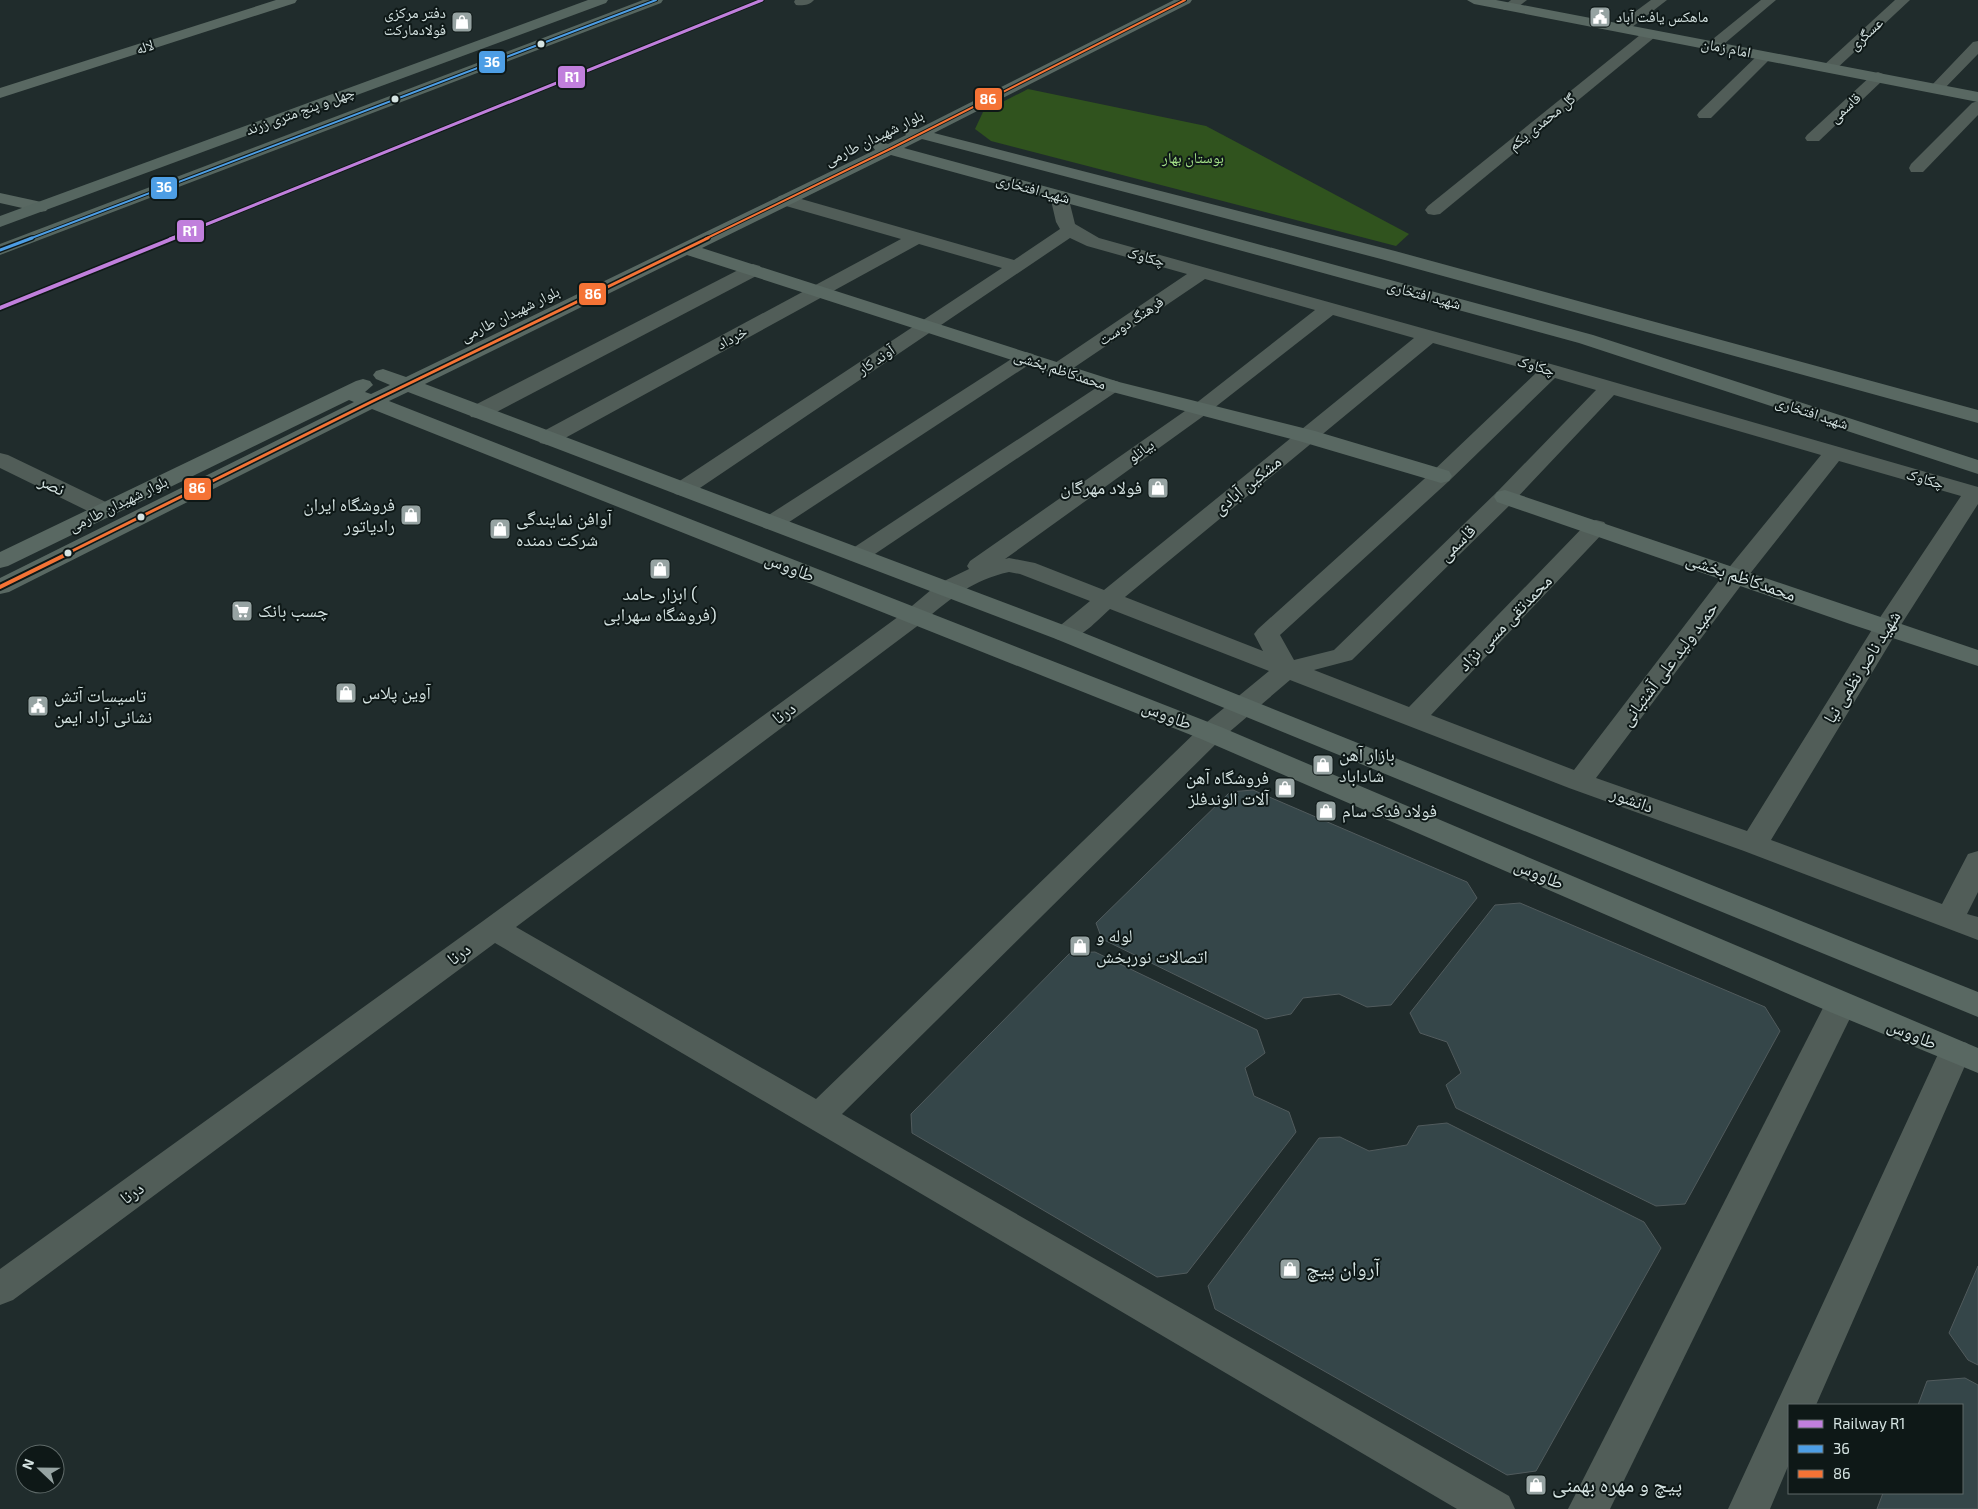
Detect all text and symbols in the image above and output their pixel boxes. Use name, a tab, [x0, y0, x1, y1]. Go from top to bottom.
place label: دفتر مرکزی فولادمارکت	[384, 3, 446, 39]
public building icon: ماهکس یافت آباد	[1588, 5, 1612, 29]
place label: ماهکس یافت آباد	[1616, 7, 1708, 27]
shop icon: دفتر مرکزی فولادمارکت	[450, 10, 474, 34]
street label: عسگری	[1845, 13, 1888, 55]
street label: امام زمان	[1699, 33, 1753, 63]
street label: لاله	[133, 35, 156, 57]
unlabelled marker	[536, 39, 546, 49]
line badge: 36	[478, 50, 506, 74]
text: 36	[484, 53, 500, 70]
line badge: R1	[557, 65, 586, 89]
text: R1	[564, 68, 580, 85]
street label: چهل و پنج متری زرند	[243, 82, 358, 140]
line badge: 86	[974, 87, 1003, 111]
street label: گل محمدی یکم	[1504, 88, 1580, 155]
street label: قاسمی	[1825, 88, 1865, 128]
text: 86	[980, 90, 996, 107]
unlabelled marker	[390, 94, 400, 104]
street label: بلوار شهیدان طارمی	[821, 105, 927, 171]
park label: بوستان بهار	[1161, 148, 1224, 168]
street label: شهید افتخاری	[994, 170, 1072, 208]
line badge: 36	[150, 176, 178, 200]
text: 36	[156, 178, 172, 195]
line badge: R1	[176, 219, 205, 243]
text: R1	[182, 222, 198, 239]
street label: چکاوک	[1125, 242, 1167, 271]
street label: شهید افتخاری	[1385, 276, 1463, 314]
street label: بلوار شهیدان طارمی	[457, 281, 563, 347]
line badge: 86	[578, 282, 607, 306]
text: 86	[585, 285, 601, 302]
street label: فرهنگ دوست	[1094, 292, 1167, 349]
street label: خرداد	[713, 321, 751, 354]
street label: آوند کار	[853, 340, 899, 379]
street label: محمدکاظم بخشی	[1011, 346, 1109, 394]
street label: چکاوک	[1515, 351, 1557, 380]
street label: شهید افتخاری	[1773, 392, 1851, 434]
street label: بیانلو	[1124, 435, 1158, 466]
street label: مشکین آبادی	[1208, 450, 1286, 519]
street label: چکاوک	[1904, 464, 1946, 493]
street label: نصر	[35, 468, 69, 500]
street label: بلوار شهیدان طارمی	[65, 471, 171, 537]
place label: فولاد مهرگان	[1060, 476, 1142, 499]
shop icon: فولاد مهرگان	[1146, 476, 1170, 500]
line badge: 86	[183, 477, 212, 501]
text: 86	[189, 479, 205, 496]
place label: فروشگاه ایران رادیاتور	[303, 493, 395, 536]
shop icon: فروشگاه ایران رادیاتور	[399, 503, 423, 527]
place label: آوافن نمایندگی شرکت دمنده	[516, 507, 612, 550]
unlabelled marker	[136, 512, 146, 522]
shop icon: آوافن نمایندگی شرکت دمنده	[488, 517, 512, 541]
street label: قاسمی	[1433, 519, 1480, 566]
street label: طاووس	[762, 546, 818, 587]
street label: محمدکاظم بخشی	[1683, 547, 1799, 607]
unlabelled marker	[63, 548, 73, 558]
shop icon: ابزار حامد ( فروشگاه سهرابی)	[648, 557, 672, 581]
street label: محمدتقی مسی نژاد	[1453, 569, 1557, 676]
place label: ابزار حامد ( فروشگاه سهرابی)	[603, 582, 717, 626]
street label: حمید ولید علی آشتیانی	[1614, 597, 1723, 731]
supermarket icon: چسب بانک	[230, 599, 254, 623]
place label: چسب بانک	[258, 599, 329, 622]
street label: شهید ناصر نظمی نیا	[1818, 606, 1905, 727]
shop icon: آوین پلاس	[334, 681, 358, 705]
place label: آوین پلاس	[362, 681, 431, 704]
place label: تاسیسات آتش نشانی آراد ایمن	[54, 684, 152, 728]
public building icon: تاسیسات آتش نشانی آراد ایمن	[26, 694, 50, 718]
street label: طاووس	[1139, 695, 1195, 735]
street label: درنا	[767, 696, 800, 728]
place label: بازار آهن شاداباد	[1339, 743, 1395, 787]
shop icon: بازار آهن شاداباد	[1311, 753, 1335, 777]
place label: فروشگاه آهن آلات الوندفلز	[1186, 766, 1269, 809]
shop icon: فروشگاه آهن آلات الوندفلز	[1273, 776, 1297, 800]
street label: دانشور	[1607, 781, 1657, 817]
shop icon: فولاد فدک سام	[1314, 799, 1338, 823]
place label: فولاد فدک سام	[1342, 799, 1437, 823]
street label: طاووس	[1511, 853, 1567, 894]
place label: لوله و اتصالات نوربخش	[1096, 924, 1208, 968]
shop icon: لوله و اتصالات نوربخش	[1068, 934, 1092, 958]
street label: درنا	[442, 937, 475, 969]
street label: طاووس	[1884, 1013, 1940, 1054]
street label: درنا	[115, 1176, 148, 1208]
place label: آروان پیچ	[1306, 1255, 1380, 1282]
shop icon: آروان پیچ	[1278, 1257, 1302, 1281]
legend	[1788, 1404, 1963, 1494]
text: Railway R1	[1833, 1414, 1905, 1432]
text: 36	[1833, 1439, 1850, 1457]
north arrow	[15, 1444, 65, 1494]
text: N	[18, 1456, 37, 1472]
text: 86	[1833, 1464, 1851, 1482]
place label: پیچ و مهره بهمنی	[1552, 1471, 1682, 1498]
shop icon: پیچ و مهره بهمنی	[1524, 1473, 1548, 1497]

